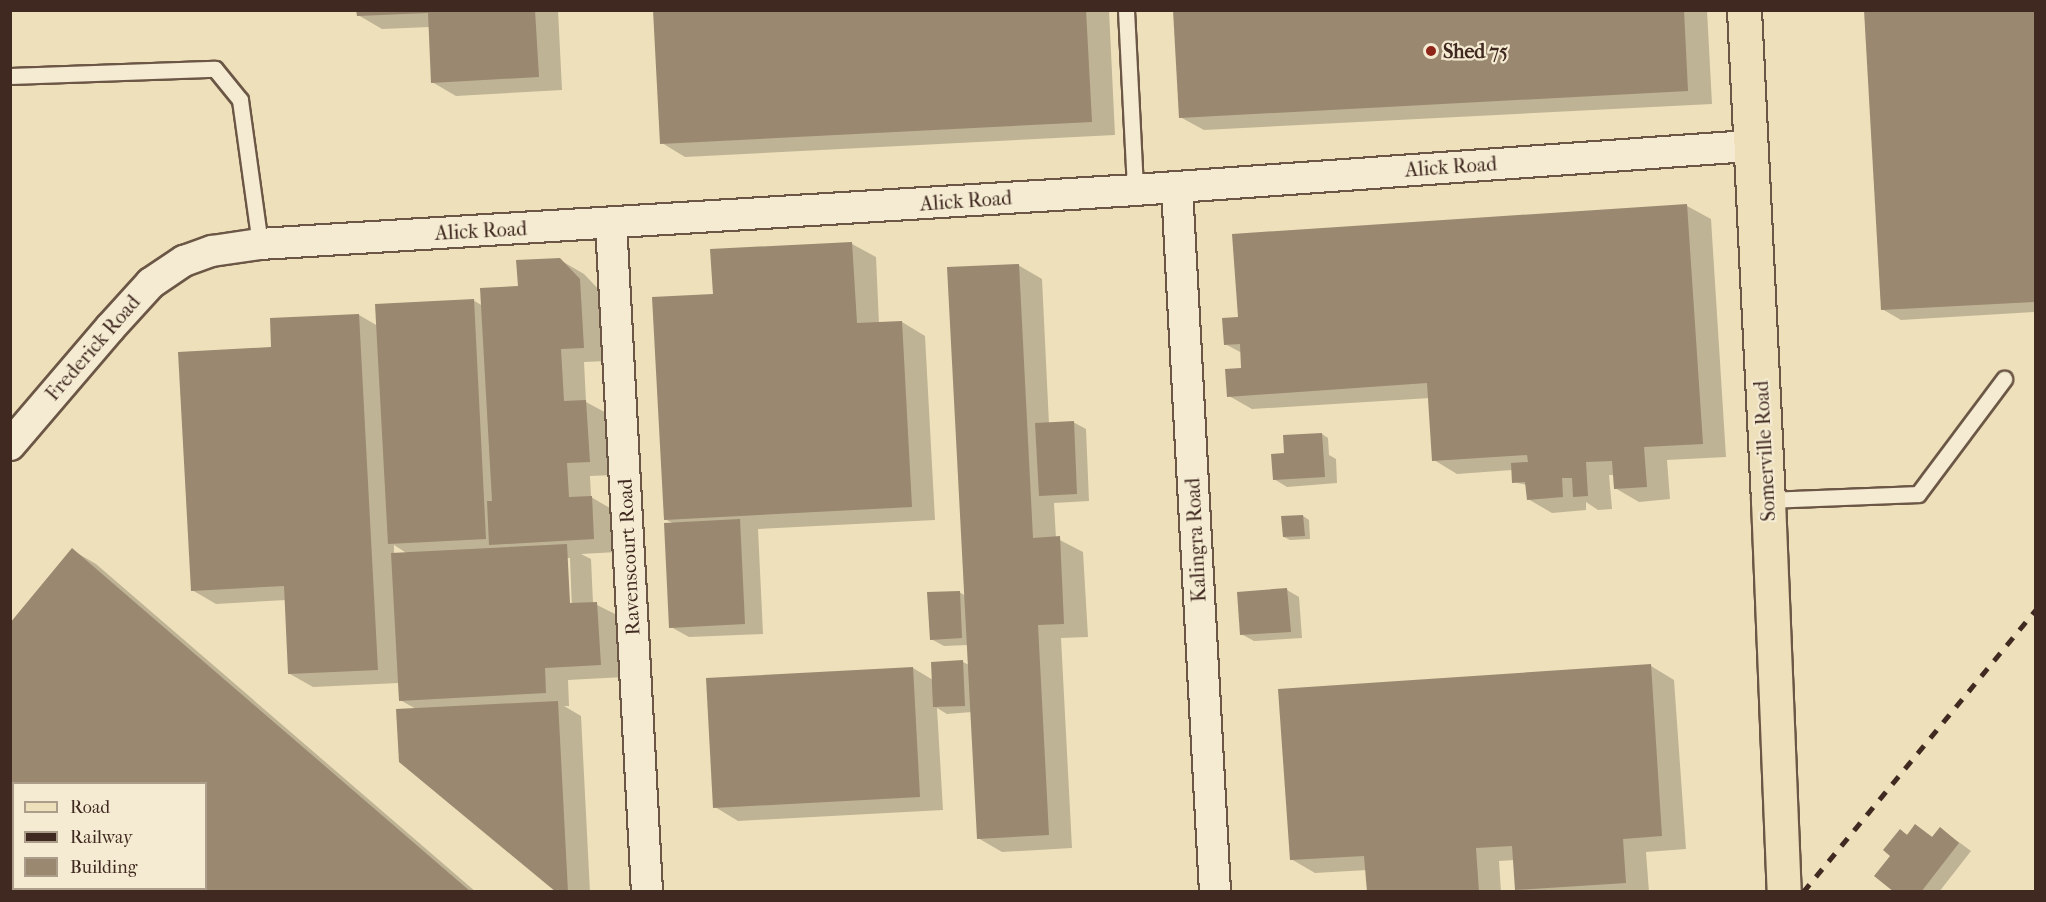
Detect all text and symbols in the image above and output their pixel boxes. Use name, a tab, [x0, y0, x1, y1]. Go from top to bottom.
place label: Shed 75	[1443, 39, 1508, 63]
marker: Shed 75	[1424, 44, 1438, 58]
street label: Alick Road	[1404, 152, 1498, 182]
street label: Alick Road	[919, 186, 1013, 216]
street label: Alick Road	[434, 217, 528, 245]
street label: Frederick Road	[41, 290, 145, 406]
street label: Somerville Road	[1749, 380, 1781, 522]
street label: Kalingra Road	[1181, 477, 1211, 603]
street label: Ravenscourt Road	[613, 478, 645, 636]
legend	[12, 782, 207, 890]
text: Road	[70, 797, 110, 818]
text: Railway	[70, 827, 133, 848]
text: Building	[70, 857, 137, 878]

